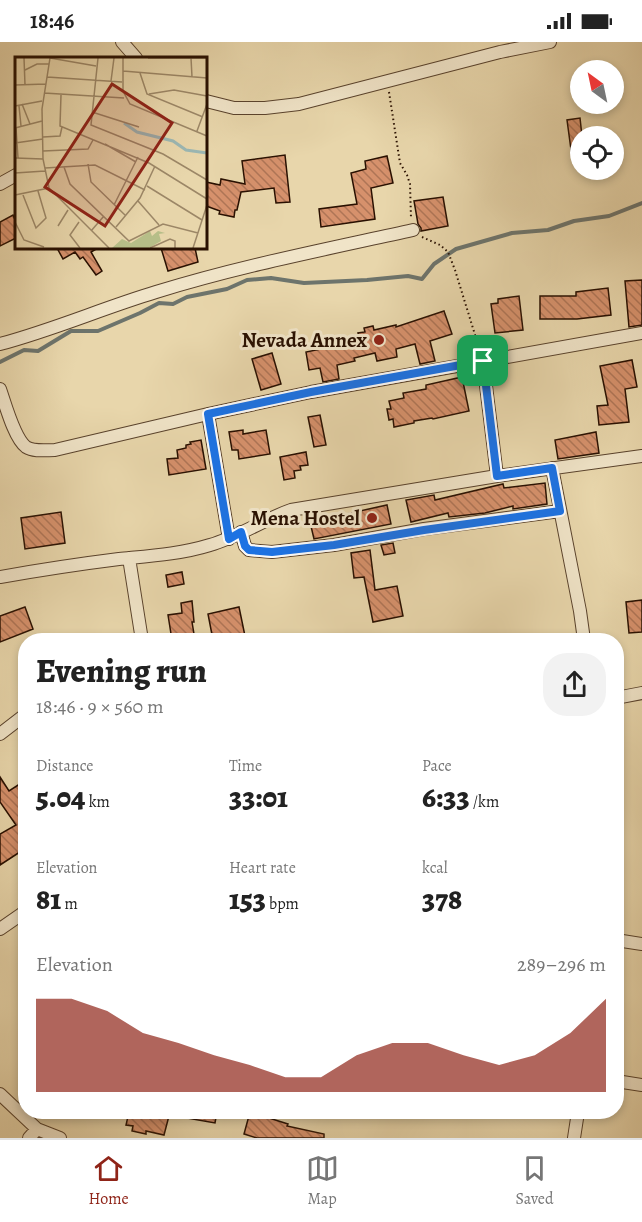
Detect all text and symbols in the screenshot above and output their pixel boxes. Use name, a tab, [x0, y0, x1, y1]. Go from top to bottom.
text: 18:46	[30, 6, 74, 36]
inset map	[15, 57, 207, 249]
north arrow	[570, 60, 624, 114]
map controls	[570, 60, 624, 180]
button: locate	[570, 126, 624, 180]
place label: Nevada Annex	[242, 326, 368, 354]
marker: Nevada Annex	[372, 333, 386, 347]
pin	[457, 335, 508, 386]
icon: arrive	[466, 344, 499, 377]
place label: Mena Hostel	[251, 504, 360, 532]
marker: Mena Hostel	[365, 511, 379, 525]
text: Evening run	[36, 648, 207, 693]
button: share	[543, 653, 606, 716]
text: 18:46 · 9 × 560 m	[36, 693, 164, 720]
text: Distance	[36, 755, 93, 777]
text: Time	[229, 755, 262, 777]
text: Pace	[422, 755, 452, 777]
text: 5.04	[36, 777, 85, 817]
text: 33:01	[229, 777, 288, 817]
text: 6:33	[422, 777, 470, 817]
text: km	[85, 791, 110, 813]
text: /km	[470, 791, 499, 813]
text: Elevation	[36, 857, 97, 879]
text: Heart rate	[229, 857, 296, 879]
text: kcal	[422, 857, 448, 879]
text: 81	[36, 879, 61, 919]
text: 153	[229, 879, 266, 919]
text: 378	[422, 879, 462, 919]
text: m	[61, 893, 78, 915]
text: bpm	[266, 893, 299, 915]
text: Elevation	[36, 951, 113, 978]
text: 289–296 m	[517, 951, 606, 978]
tab: Home	[88, 1152, 129, 1210]
tab: Map	[306, 1152, 339, 1210]
tab: Saved	[516, 1152, 554, 1210]

